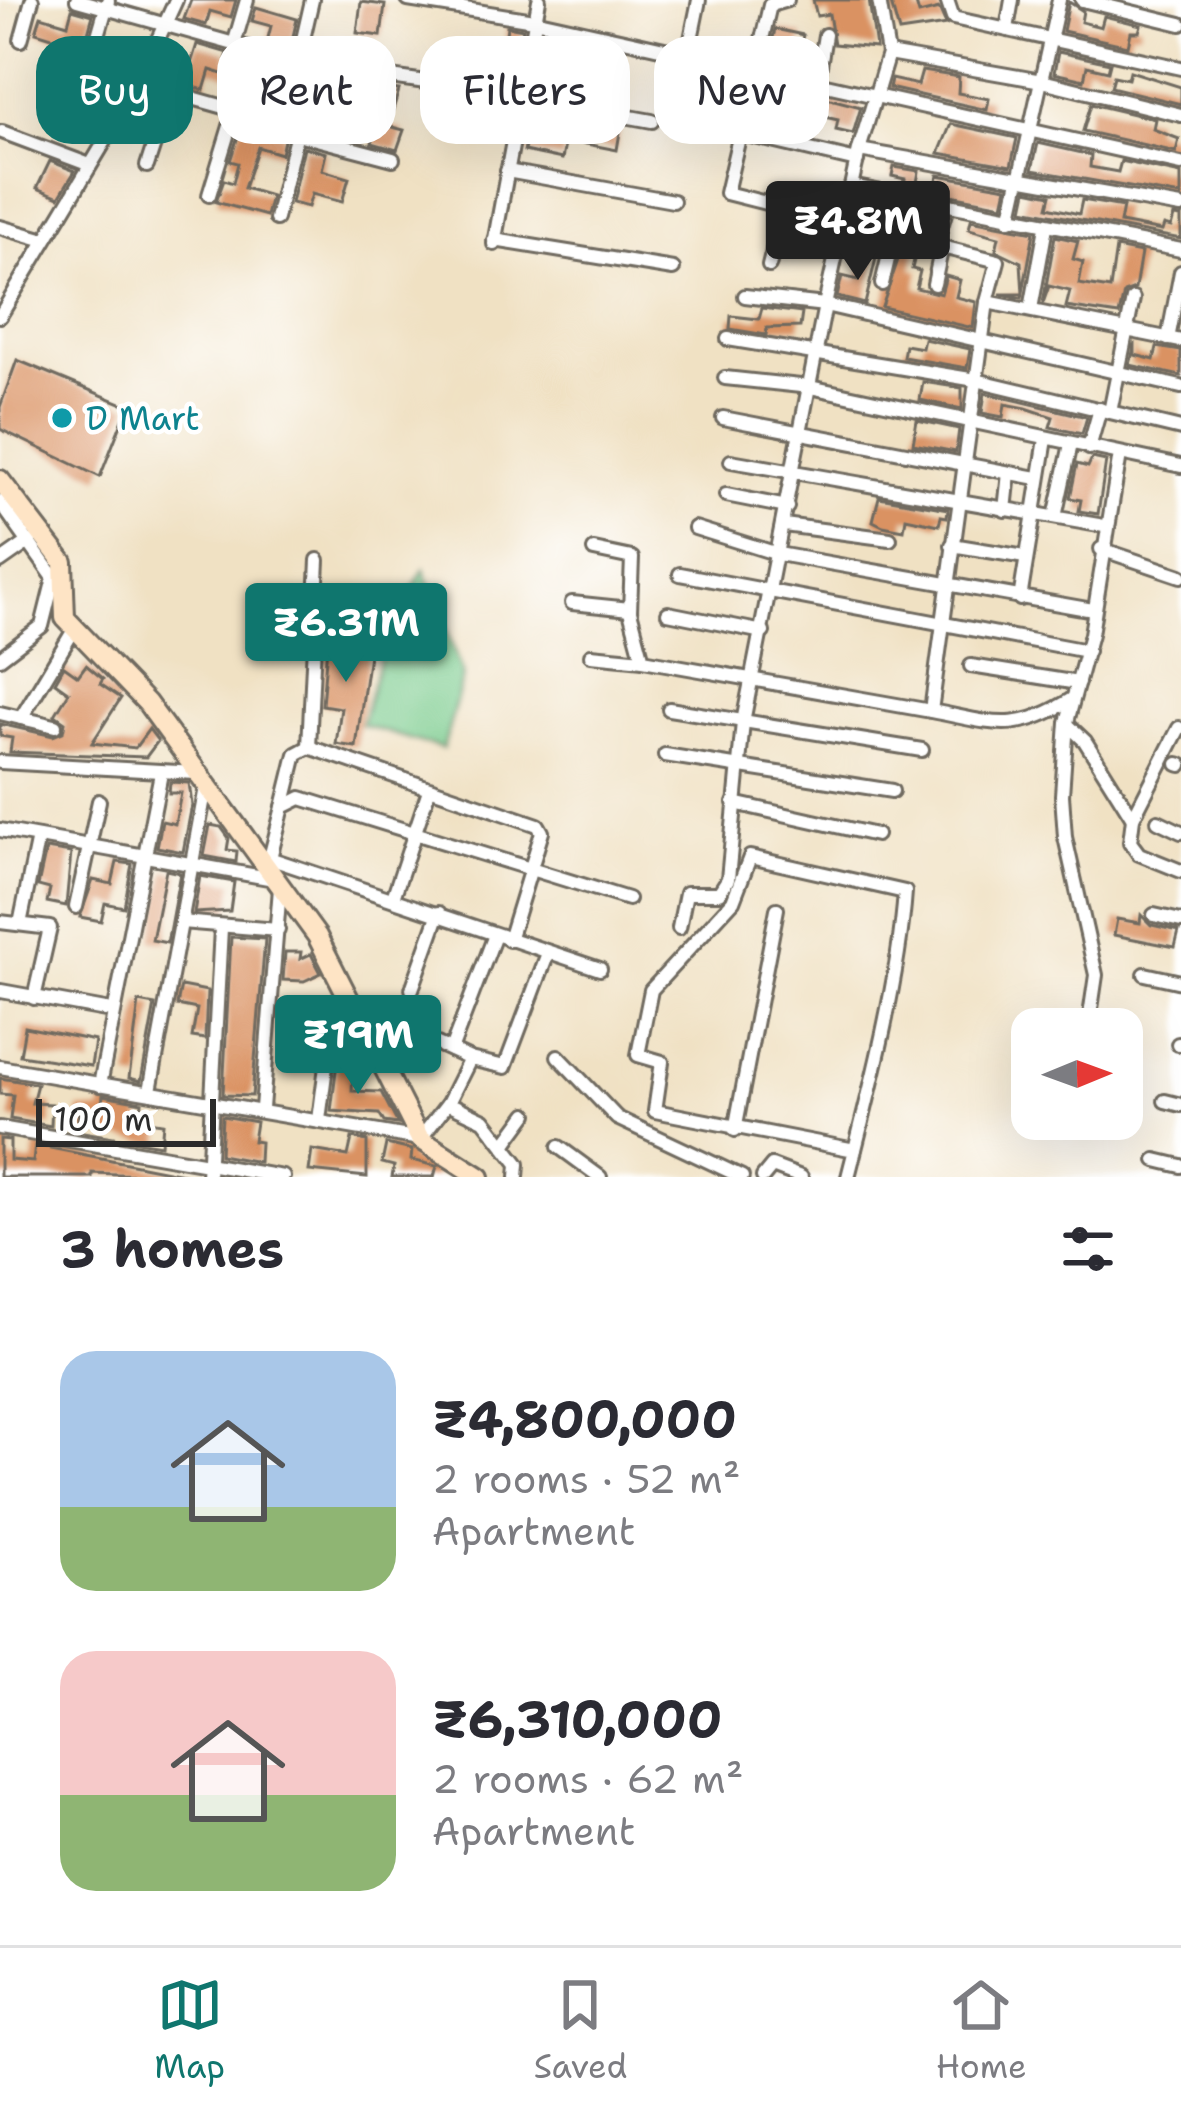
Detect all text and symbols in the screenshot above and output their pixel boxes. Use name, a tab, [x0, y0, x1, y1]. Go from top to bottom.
chip: Buy	[36, 36, 193, 144]
chip: Rent	[217, 36, 396, 144]
chip: Filters	[420, 36, 630, 144]
chip: New	[654, 36, 829, 144]
pin: ₹4.8M	[774, 181, 942, 283]
text: ₹4.8M	[793, 194, 923, 246]
place label: D Mart	[86, 396, 200, 441]
marker: D Mart	[49, 405, 75, 431]
pin: ₹6.31M	[248, 583, 444, 685]
text: ₹6.31M	[272, 596, 420, 648]
pin: ₹19M	[287, 995, 429, 1097]
text: ₹19M	[302, 1008, 414, 1060]
north arrow	[1011, 1008, 1143, 1140]
map controls	[1011, 1008, 1143, 1140]
scale bar	[36, 1093, 216, 1146]
text: 100 m	[54, 1097, 153, 1142]
text: 3 homes	[60, 1215, 284, 1283]
icon: filters	[1055, 1216, 1121, 1282]
text: ₹4,800,000	[432, 1385, 737, 1453]
icon: home	[156, 1399, 300, 1543]
text: 2 rooms · 52 m²	[432, 1453, 741, 1505]
text: Apartment	[432, 1505, 635, 1557]
text: ₹6,310,000	[432, 1685, 723, 1753]
icon: home	[156, 1699, 300, 1843]
text: 2 rooms · 62 m²	[432, 1753, 744, 1805]
text: Apartment	[432, 1805, 635, 1857]
tab: Map	[154, 1972, 225, 2089]
tab: Saved	[534, 1972, 627, 2089]
tab: Home	[936, 1972, 1027, 2089]

